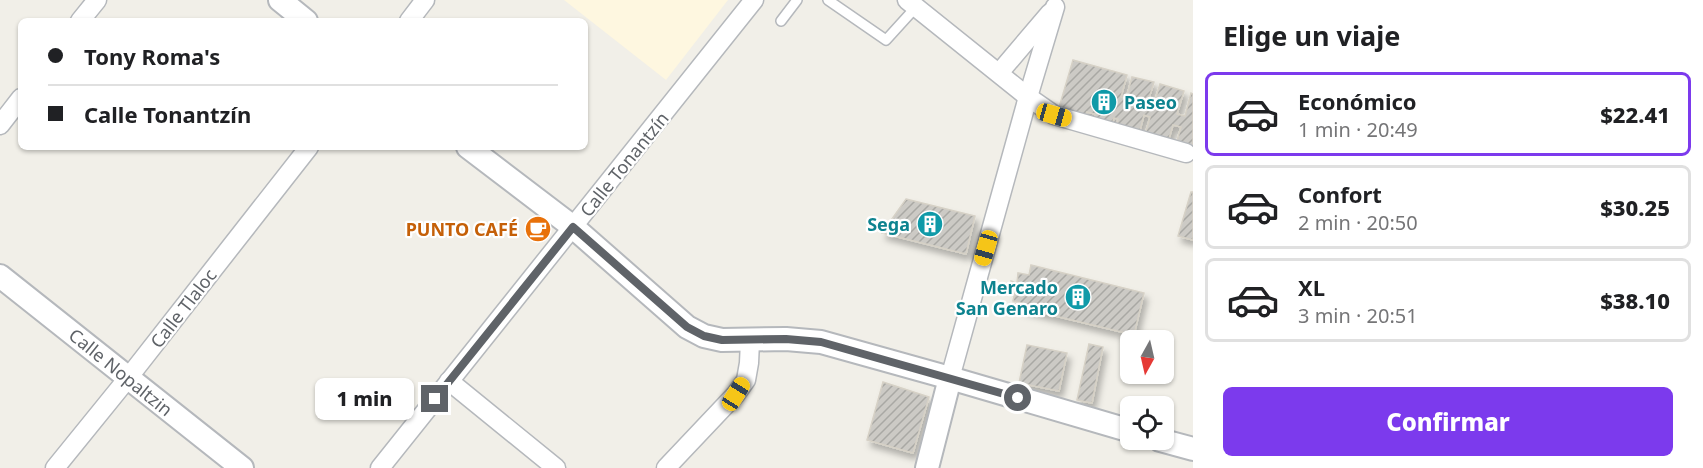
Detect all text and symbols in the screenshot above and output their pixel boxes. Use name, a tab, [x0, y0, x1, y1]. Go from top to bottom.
text: Elige un viaje	[1223, 17, 1400, 54]
text: Tony Roma's	[84, 41, 220, 71]
text: Económico	[1298, 86, 1417, 116]
building icon: Paseo	[1089, 87, 1119, 117]
icon: car	[1226, 87, 1280, 141]
place label: Paseo	[1124, 90, 1177, 114]
text: Calle Tonantzín	[84, 99, 251, 129]
text: $22.41	[1600, 99, 1670, 129]
car	[1034, 101, 1074, 129]
street label: Calle Tonantzín	[574, 107, 674, 221]
text: 1 min · 20:49	[1298, 116, 1418, 143]
text: Confort	[1298, 179, 1382, 209]
icon: car	[1226, 180, 1280, 234]
text: $30.25	[1600, 192, 1670, 222]
building icon: Sega	[915, 209, 945, 239]
text: 2 min · 20:50	[1298, 209, 1418, 236]
place label: Sega	[867, 212, 910, 236]
cafe icon: PUNTO CAFÉ	[523, 214, 553, 244]
place label: PUNTO CAFÉ	[406, 217, 518, 241]
car	[972, 228, 1000, 268]
street label: Calle Tlaloc	[144, 263, 222, 353]
text: XL	[1298, 272, 1325, 302]
icon: car	[1226, 273, 1280, 327]
place label: Mercado San Genaro	[956, 275, 1058, 320]
building icon: Mercado San Genaro	[1063, 282, 1093, 312]
text: $38.10	[1600, 285, 1670, 315]
text: 3 min · 20:51	[1298, 302, 1418, 329]
street label: Calle Nopaltzin	[64, 323, 178, 421]
north arrow	[1120, 330, 1174, 384]
map controls	[1120, 330, 1174, 450]
car	[719, 374, 753, 414]
callout: 1 min	[315, 378, 414, 420]
route start	[1004, 384, 1031, 411]
text: 1 min	[337, 385, 392, 412]
route end	[421, 385, 448, 412]
button: Confirmar	[1223, 387, 1673, 456]
button: locate	[1120, 396, 1174, 450]

